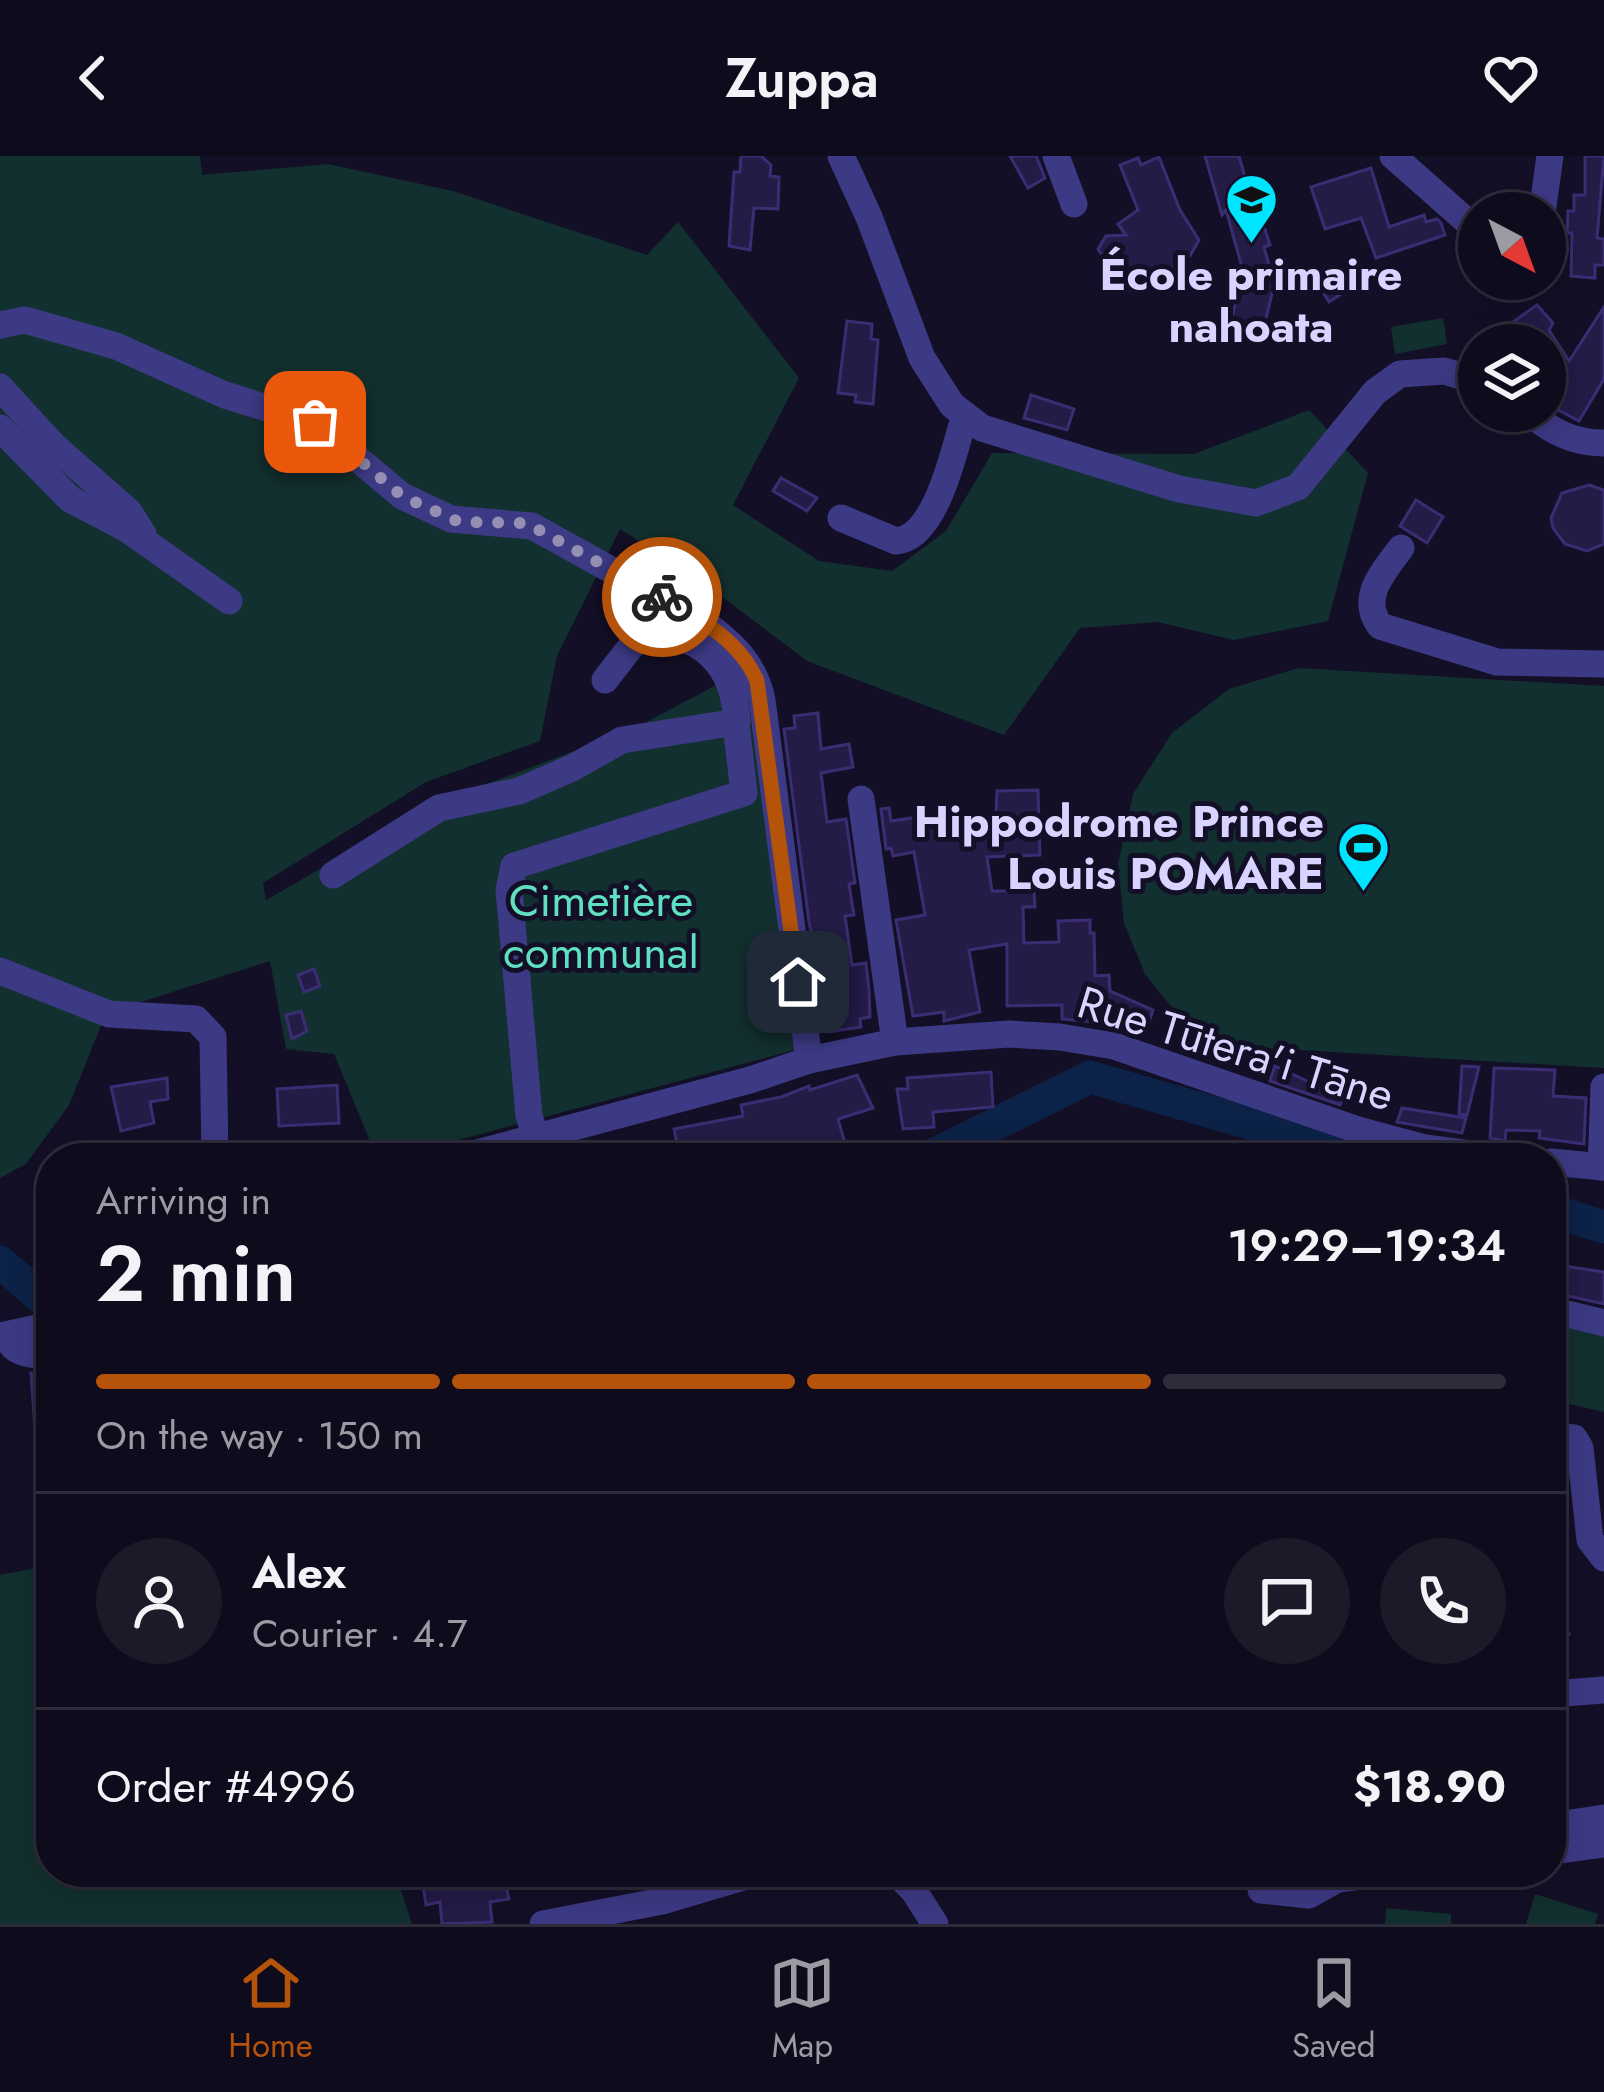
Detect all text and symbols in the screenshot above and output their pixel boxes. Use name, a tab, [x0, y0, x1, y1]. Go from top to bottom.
text: Zuppa	[725, 39, 879, 117]
icon: back	[60, 45, 126, 111]
icon: heart	[1478, 45, 1544, 111]
school or university icon: École primaire nahoata	[1223, 172, 1279, 246]
north arrow	[1458, 192, 1566, 300]
map controls	[1458, 192, 1566, 432]
place label: École primaire nahoata	[1099, 242, 1403, 359]
button: layers	[1458, 324, 1566, 432]
pin	[264, 371, 366, 473]
icon: bag	[282, 389, 348, 455]
courier	[602, 537, 722, 657]
icon: bike	[629, 564, 695, 630]
place label: Hippodrome Prince Louis POMARE	[914, 789, 1324, 906]
sports icon: Hippodrome Prince Louis POMARE	[1335, 819, 1391, 893]
park label: Cimetière communal	[503, 868, 699, 985]
pin	[747, 931, 849, 1033]
icon: home	[765, 949, 831, 1015]
street label: Rue Tūtera'i Tāne	[1070, 970, 1402, 1127]
text: Arriving in	[96, 1172, 271, 1229]
text: 19:29–19:34	[1227, 1213, 1506, 1278]
text: 2 min	[96, 1218, 296, 1330]
text: On the way · 150 m	[96, 1407, 423, 1464]
button: person	[96, 1538, 222, 1664]
button: chat	[1224, 1538, 1350, 1664]
button: phone	[1380, 1538, 1506, 1664]
text: Alex	[252, 1540, 346, 1605]
text: Courier · 4.7	[252, 1605, 467, 1662]
text: Order #4996	[96, 1754, 356, 1819]
text: $18.90	[1353, 1754, 1506, 1819]
tab: Home	[228, 1950, 313, 2069]
tab: Map	[769, 1950, 835, 2069]
tab: Saved	[1292, 1950, 1376, 2069]

